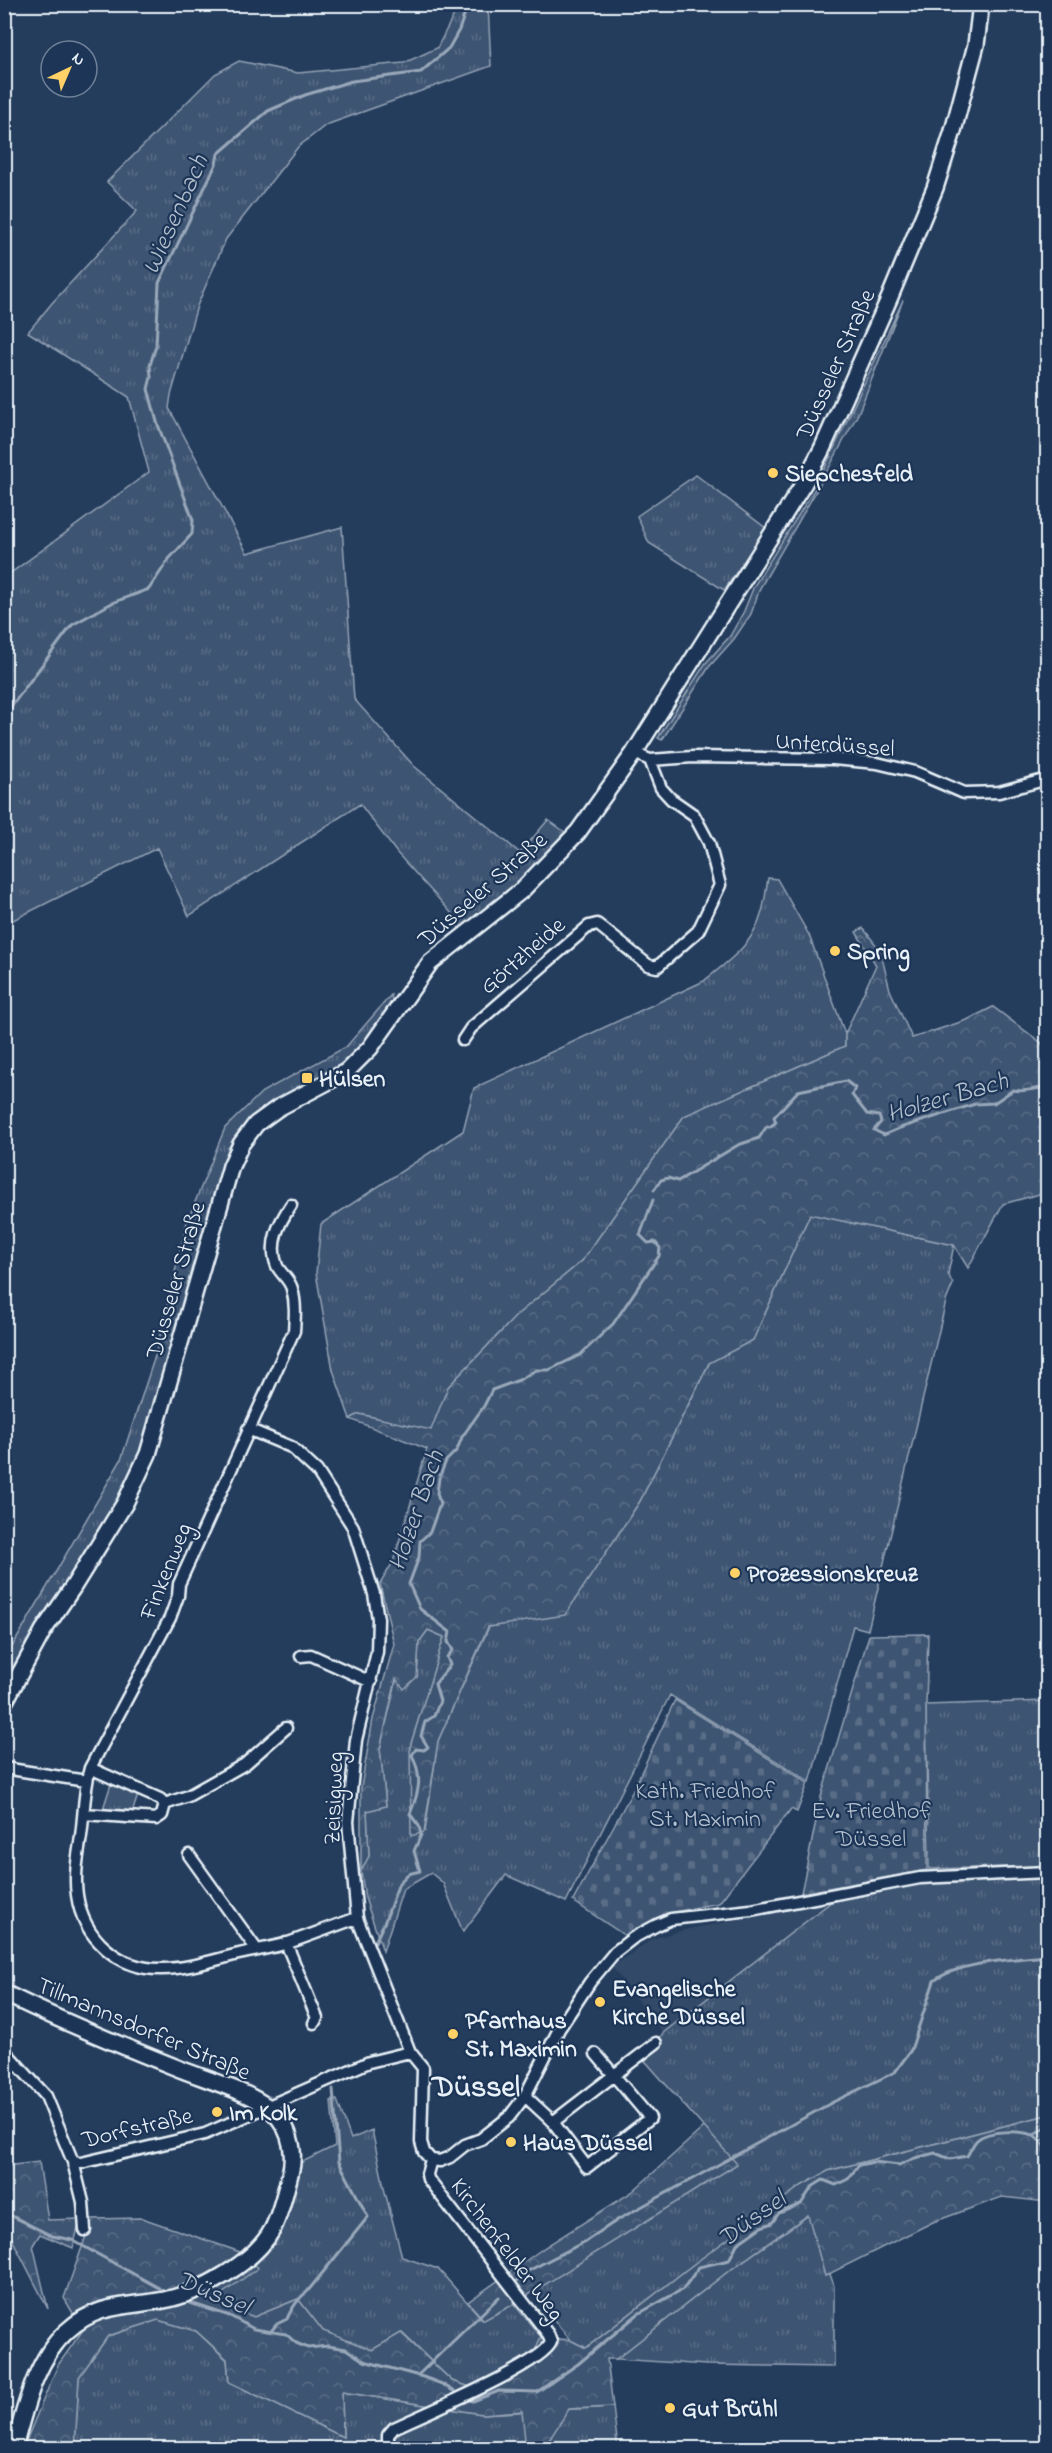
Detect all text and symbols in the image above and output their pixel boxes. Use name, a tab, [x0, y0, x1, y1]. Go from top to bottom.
north arrow	[39, 39, 99, 99]
text: N	[66, 47, 90, 72]
water label: Wiesenbach	[134, 149, 220, 281]
street label: Düsseler Straße	[788, 284, 886, 447]
place label: Siepchesfeld	[785, 458, 913, 493]
marker: Siepchesfeld	[766, 466, 780, 480]
street label: Unterdüssel	[774, 725, 896, 768]
street label: Düsseler Straße	[410, 824, 556, 958]
street label: Görtzheide	[473, 909, 574, 1004]
place label: Spring	[847, 936, 910, 972]
marker: Spring	[828, 944, 842, 958]
place label: Hülsen	[319, 1063, 386, 1098]
water label: Holzer Bach	[883, 1063, 1014, 1134]
marker: Hülsen	[300, 1071, 314, 1085]
street label: Düsseler Straße	[138, 1198, 217, 1364]
water label: Holzer Bach	[380, 1445, 456, 1576]
street label: Finkenweg	[132, 1518, 203, 1627]
place label: Prozessionskreuz	[747, 1558, 919, 1593]
marker: Prozessionskreuz	[728, 1566, 742, 1580]
street label: Zeisigweg	[316, 1751, 355, 1845]
park label: Kath. Friedhof St. Maximin	[635, 1775, 776, 1838]
park label: Ev. Friedhof Düssel	[811, 1795, 932, 1858]
street label: Tillmannsdorfer Straße	[31, 1969, 256, 2091]
place label: Evangelische Kirche Düssel	[612, 1973, 745, 2036]
marker: Evangelische Kirche Düssel	[593, 1995, 607, 2009]
place label: Pfarrhaus St. Maximin	[465, 2005, 577, 2068]
marker: Pfarrhaus St. Maximin	[446, 2027, 460, 2041]
district label: Düssel	[430, 2067, 520, 2111]
place label: Im Kolk	[229, 2097, 298, 2132]
street label: Dorfstraße	[78, 2100, 197, 2159]
marker: Im Kolk	[210, 2105, 224, 2119]
place label: Haus Düssel	[523, 2127, 652, 2162]
marker: Haus Düssel	[504, 2135, 518, 2149]
street label: Kirchenfelder Weg	[440, 2171, 572, 2330]
water label: Düssel	[711, 2181, 797, 2258]
water label: Düssel	[170, 2262, 258, 2328]
place label: Gut Brühl	[682, 2393, 777, 2428]
marker: Gut Brühl	[663, 2401, 677, 2415]

